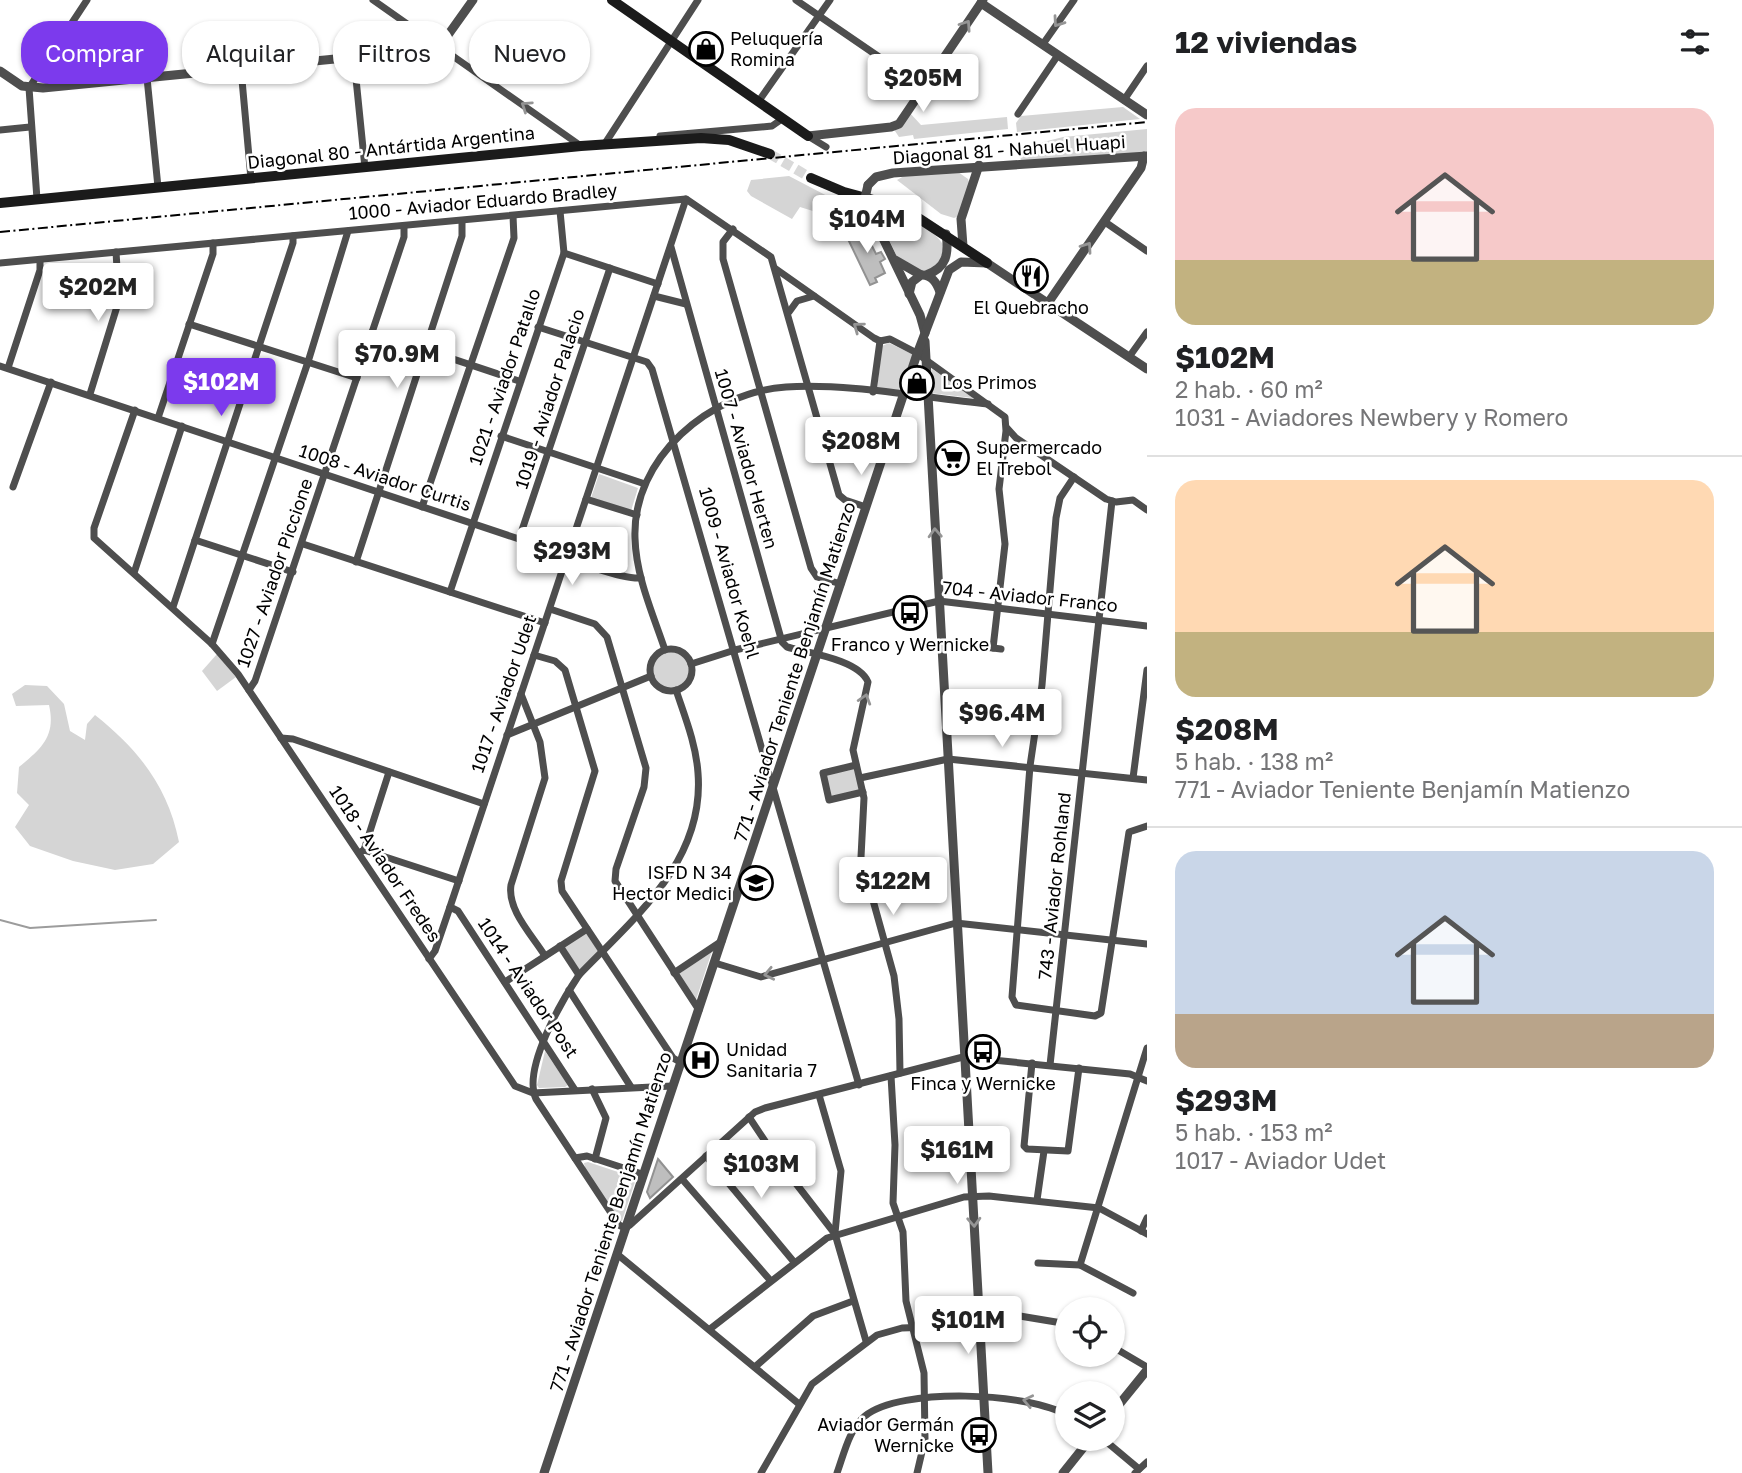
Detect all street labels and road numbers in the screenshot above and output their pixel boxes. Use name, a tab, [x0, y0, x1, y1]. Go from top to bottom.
street label: Diagonal 80 - Antártida Argentina	[246, 121, 536, 173]
street label: Diagonal 81 - Nahuel Huapi	[892, 130, 1126, 168]
street label: 1000 - Aviador Eduardo Bradley	[348, 178, 618, 224]
street label: 1021 - Aviador Patallo	[463, 285, 545, 468]
street label: 1019 - Aviador Palacio	[510, 306, 589, 491]
street label: 1007 - Aviador Herten	[711, 366, 783, 551]
street label: 1008 - Aviador Curtis	[297, 439, 474, 515]
street label: 1027 - Aviador Piccione	[231, 475, 317, 670]
street label: 1009 - Aviador Koehl	[695, 484, 765, 661]
street label: 771 - Aviador Teniente Benjamín Matienzo	[729, 499, 860, 845]
street label: 704 - Aviador Franco	[941, 576, 1119, 616]
street label: 1017 - Aviador Udet	[466, 612, 540, 775]
street label: 1018 - Aviador Fredes	[325, 781, 446, 946]
street label: 743 - Aviador Rohland	[1033, 791, 1075, 981]
street label: 1014 - Aviador Post	[474, 913, 584, 1062]
street label: 771 - Aviador Teniente Benjamín Matienzo	[545, 1049, 676, 1395]

